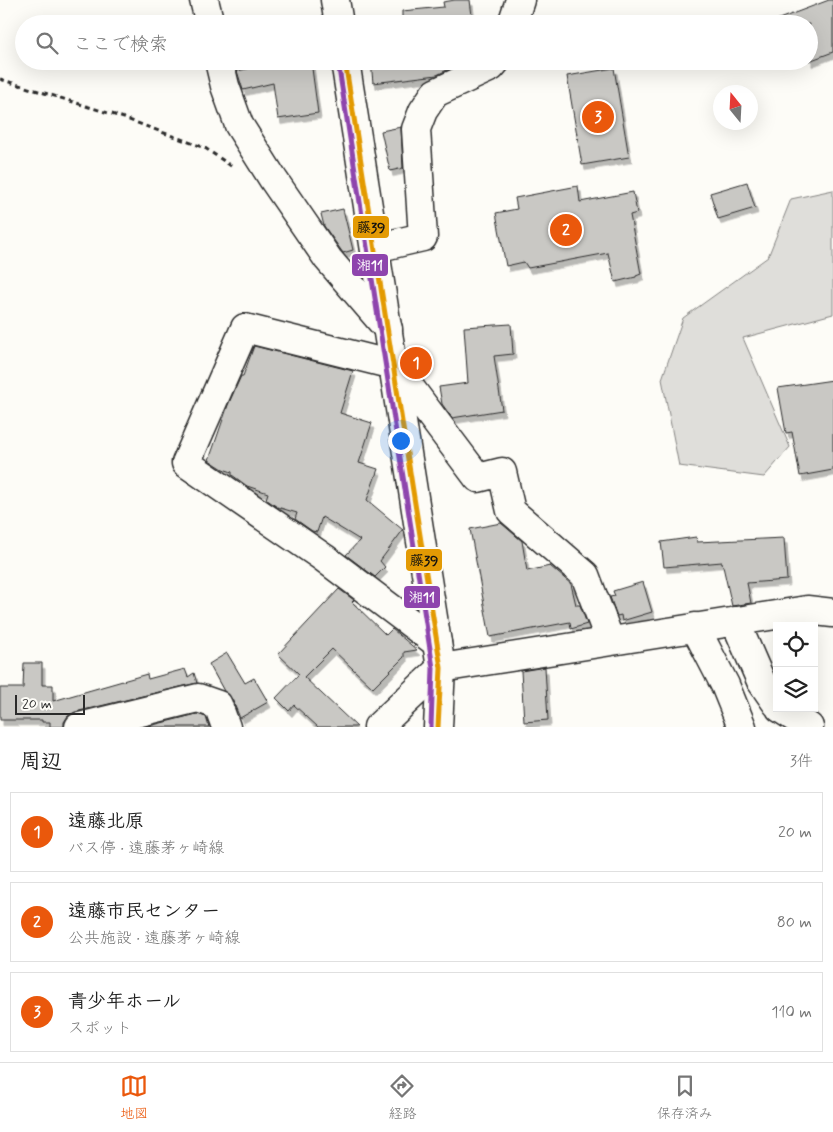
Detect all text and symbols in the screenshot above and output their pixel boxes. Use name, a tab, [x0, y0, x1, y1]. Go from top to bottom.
search box	[15, 15, 818, 70]
icon: search	[33, 29, 61, 57]
text: ここで検索	[73, 32, 168, 57]
north arrow	[713, 85, 758, 130]
pin: 3	[582, 98, 614, 136]
pin: 2	[550, 211, 582, 249]
line badge: 藤39	[352, 215, 390, 239]
text: 藤39	[357, 219, 385, 237]
line badge: 湘11	[351, 253, 389, 277]
text: 湘11	[357, 257, 383, 275]
pin: 1	[400, 344, 432, 382]
your location	[388, 428, 414, 454]
line badge: 藤39	[405, 548, 443, 572]
text: 藤39	[410, 552, 438, 570]
line badge: 湘11	[403, 585, 441, 609]
text: 湘11	[409, 589, 435, 607]
map controls	[773, 622, 818, 712]
button: locate	[773, 622, 818, 667]
button: layers	[773, 667, 818, 712]
scale bar	[15, 692, 85, 715]
text: 20 m	[22, 695, 52, 713]
text: 周辺	[20, 748, 62, 776]
text: 3件	[790, 751, 813, 772]
text: 遠藤北原	[68, 809, 144, 834]
text: 1	[33, 822, 41, 843]
text: 20 m	[778, 822, 812, 843]
text: バス停 · 遠藤茅ヶ崎線	[68, 838, 224, 859]
text: 遠藤市民センター	[68, 899, 220, 924]
text: 2	[33, 912, 41, 933]
text: 80 m	[777, 912, 812, 933]
text: 公共施設 · 遠藤茅ヶ崎線	[68, 928, 240, 949]
text: 青少年ホール	[68, 989, 181, 1014]
text: 3	[33, 1002, 41, 1023]
text: 110 m	[771, 1002, 812, 1023]
text: スポット	[68, 1018, 132, 1039]
tab: 地図	[120, 1072, 148, 1123]
tab: 経路	[388, 1072, 416, 1123]
tab: 保存済み	[657, 1072, 713, 1123]

